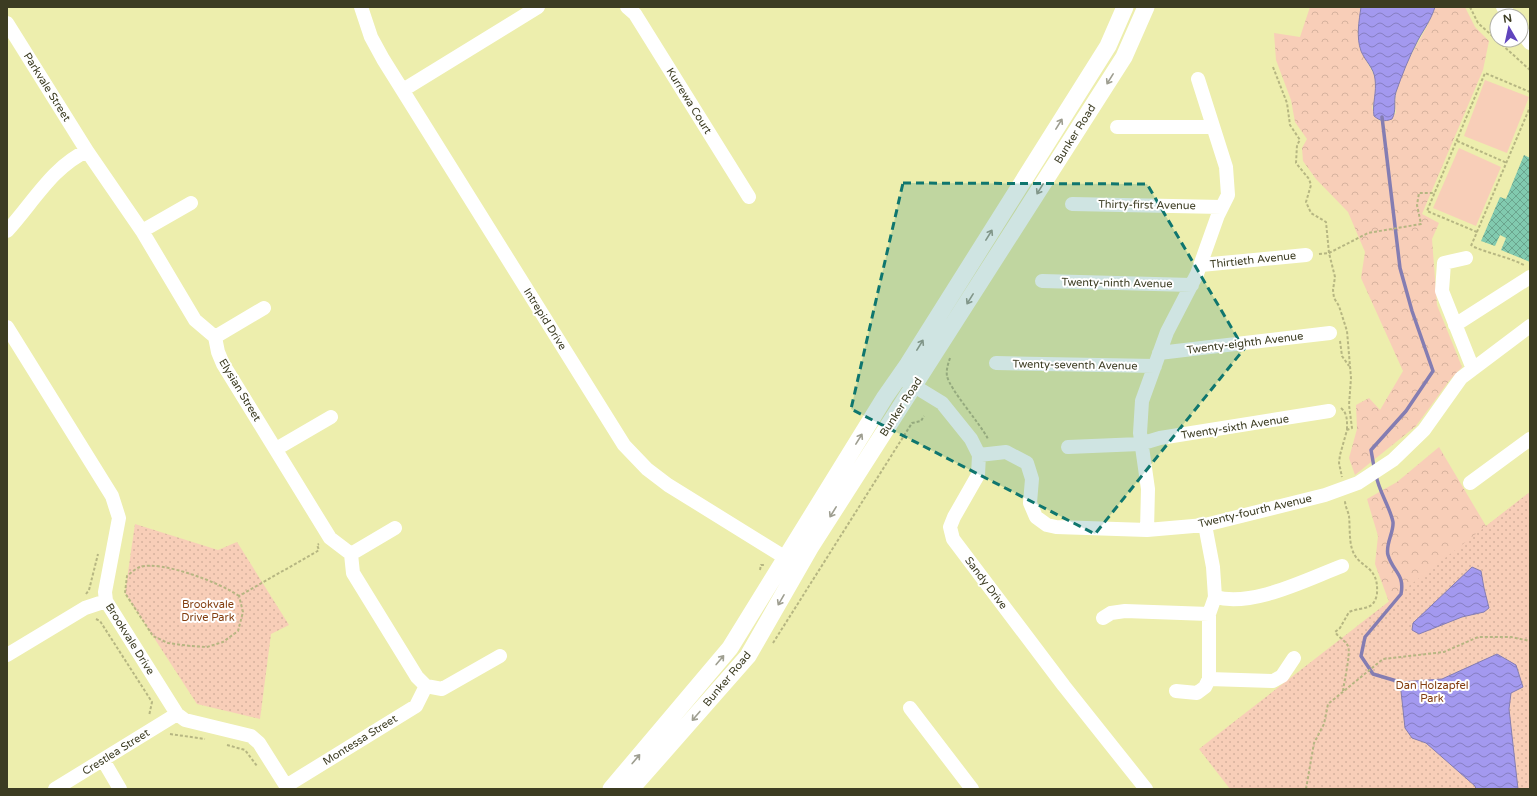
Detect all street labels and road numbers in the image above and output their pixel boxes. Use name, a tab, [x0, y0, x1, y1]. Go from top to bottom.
street label: Parkvale Street	[21, 50, 73, 124]
street label: Kurrewa Court	[663, 66, 715, 136]
street label: Bunker Road	[1052, 102, 1098, 166]
street label: Thirty-first Avenue	[1098, 198, 1196, 212]
street label: Thirtieth Avenue	[1209, 249, 1297, 271]
street label: Twenty-ninth Avenue	[1061, 276, 1173, 290]
street label: Intrepid Drive	[521, 286, 569, 352]
street label: Twenty-eighth Avenue	[1186, 329, 1304, 357]
street label: Elysian Street	[216, 356, 264, 424]
street label: Twenty-seventh Avenue	[1012, 357, 1138, 373]
street label: Bunker Road	[877, 375, 925, 439]
street label: Twenty-sixth Avenue	[1180, 412, 1290, 442]
street label: Twenty-fourth Avenue	[1197, 492, 1313, 530]
street label: Sandy Drive	[962, 554, 1010, 612]
street label: Brookvale Drive	[103, 601, 157, 677]
street label: Bunker Road	[700, 649, 754, 709]
street label: Montessa Street	[320, 712, 400, 768]
street label: Crestlea Street	[80, 726, 152, 778]

